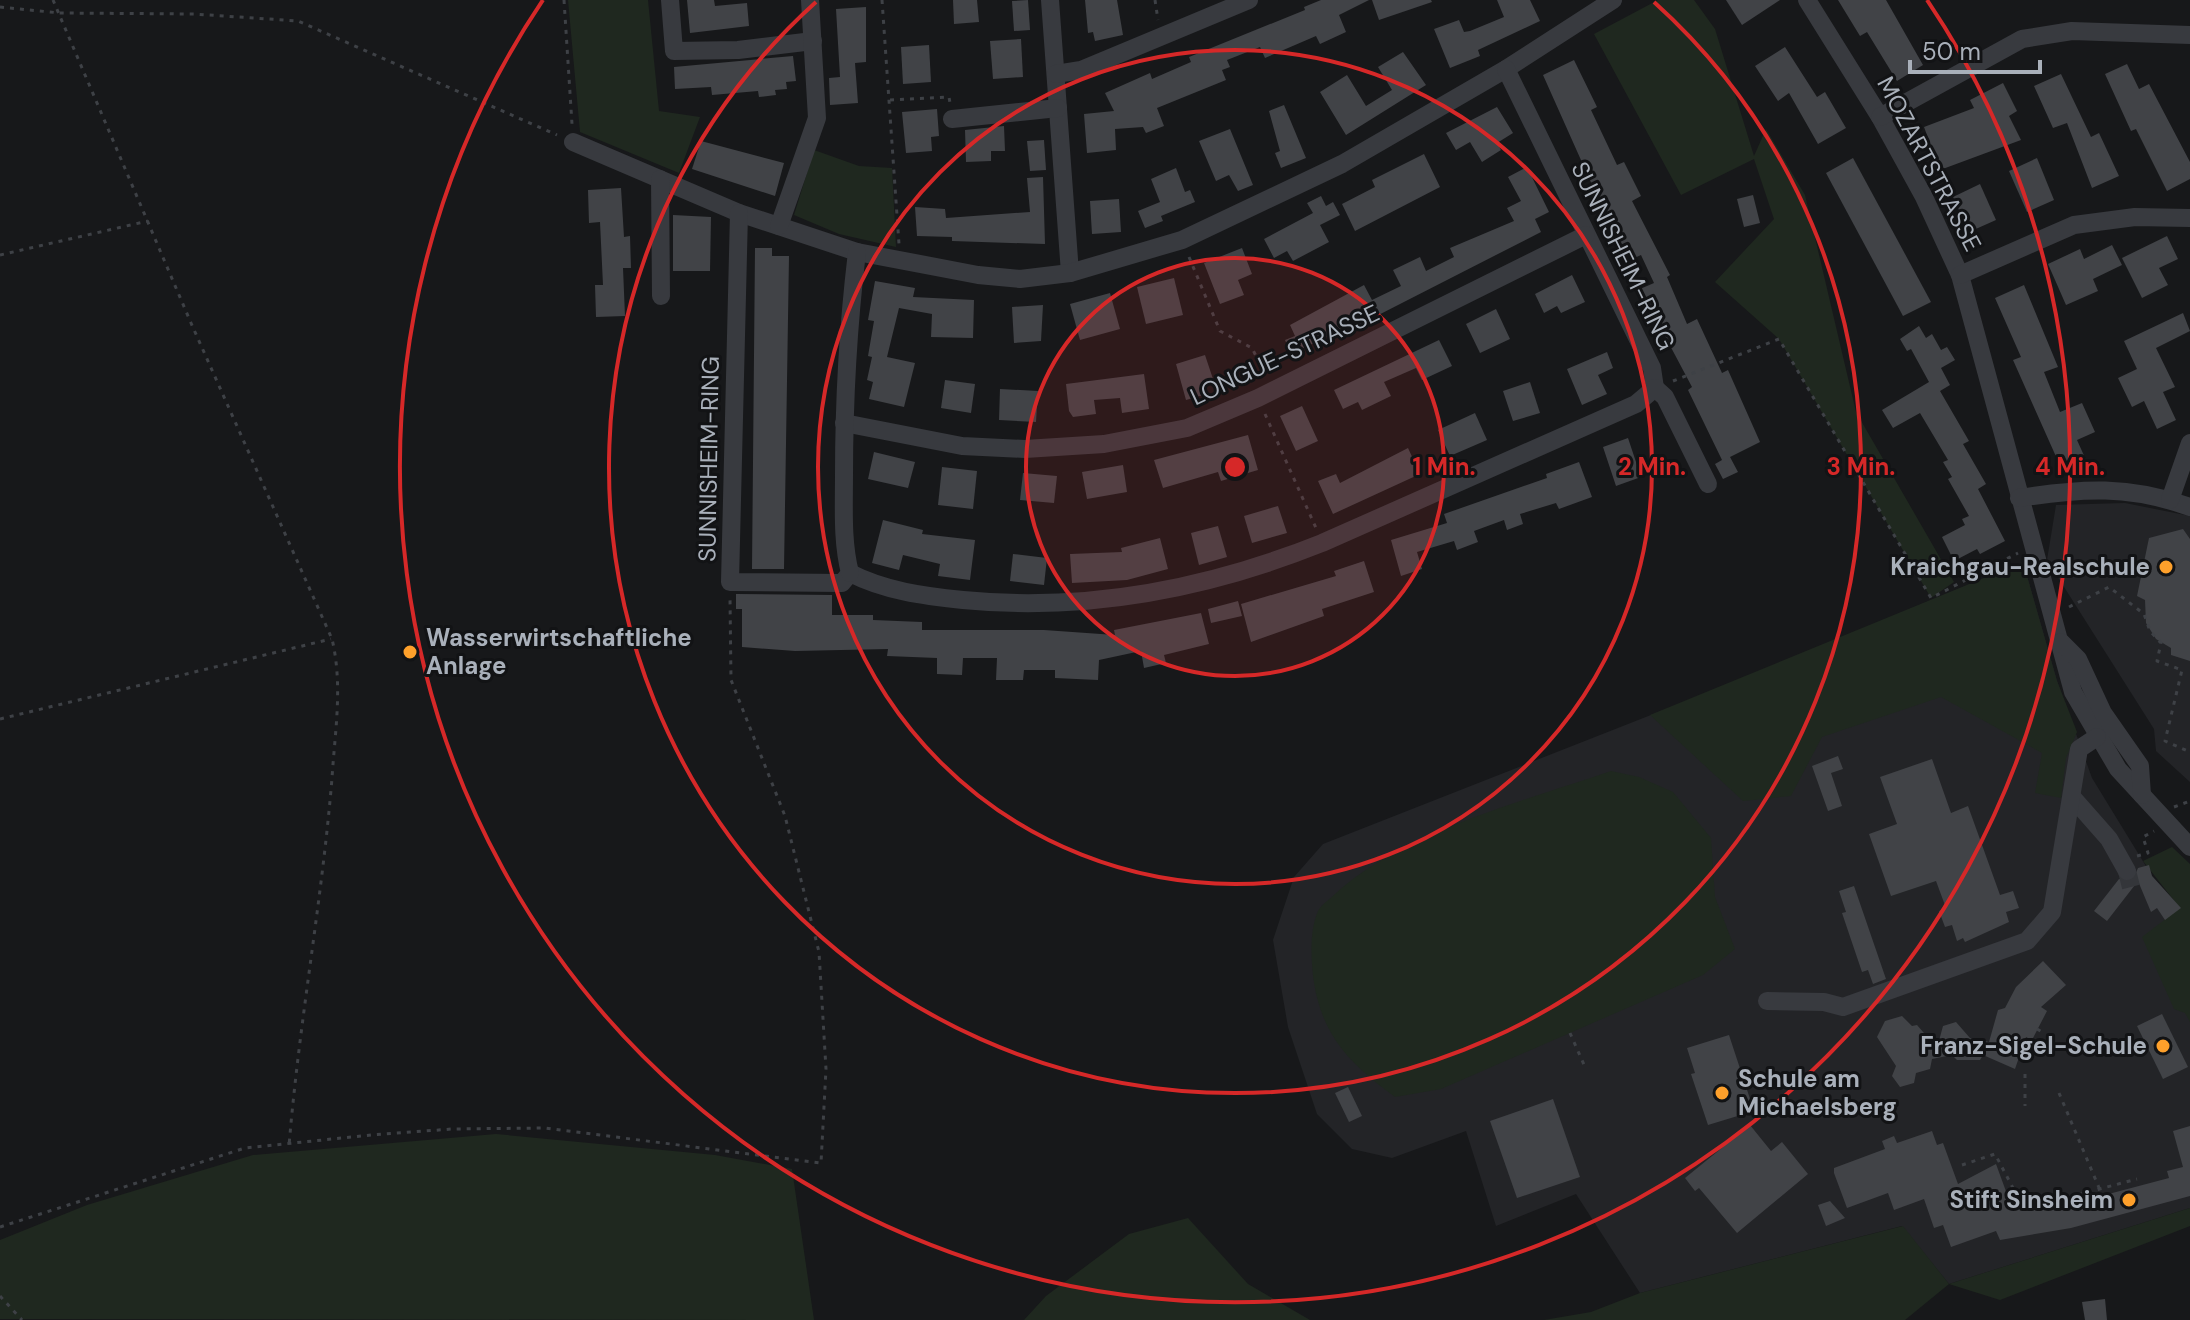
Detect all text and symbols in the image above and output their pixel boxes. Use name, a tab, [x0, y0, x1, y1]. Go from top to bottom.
scale bar	[1910, 24, 2040, 74]
text: 50 m	[1922, 36, 1981, 67]
street label: MOZARTSTRASSE	[1870, 71, 1989, 256]
street label: SUNNISHEIM-RING	[1564, 157, 1682, 355]
street label: LONGUE-STRASSE	[1185, 297, 1384, 412]
street label: SUNNISHEIM-RING	[691, 356, 726, 562]
text: 1 Min.	[1412, 451, 1476, 482]
text: 2 Min.	[1618, 451, 1686, 482]
text: 3 Min.	[1827, 451, 1895, 482]
text: 4 Min.	[2035, 451, 2105, 482]
centre of rings	[1221, 453, 1249, 481]
place label: Kraichgau-Realschule	[1890, 551, 2150, 582]
marker: Kraichgau-Realschule	[2157, 558, 2175, 576]
place label: Wasserwirtschaftliche Anlage	[426, 622, 692, 681]
marker: Wasserwirtschaftliche Anlage	[401, 643, 419, 661]
place label: Franz-Sigel-Schule	[1920, 1030, 2147, 1061]
marker: Franz-Sigel-Schule	[2154, 1037, 2172, 1055]
place label: Schule am Michaelsberg	[1738, 1063, 1897, 1122]
marker: Schule am Michaelsberg	[1713, 1084, 1731, 1102]
place label: Stift Sinsheim	[1950, 1184, 2113, 1215]
marker: Stift Sinsheim	[2120, 1191, 2138, 1209]

